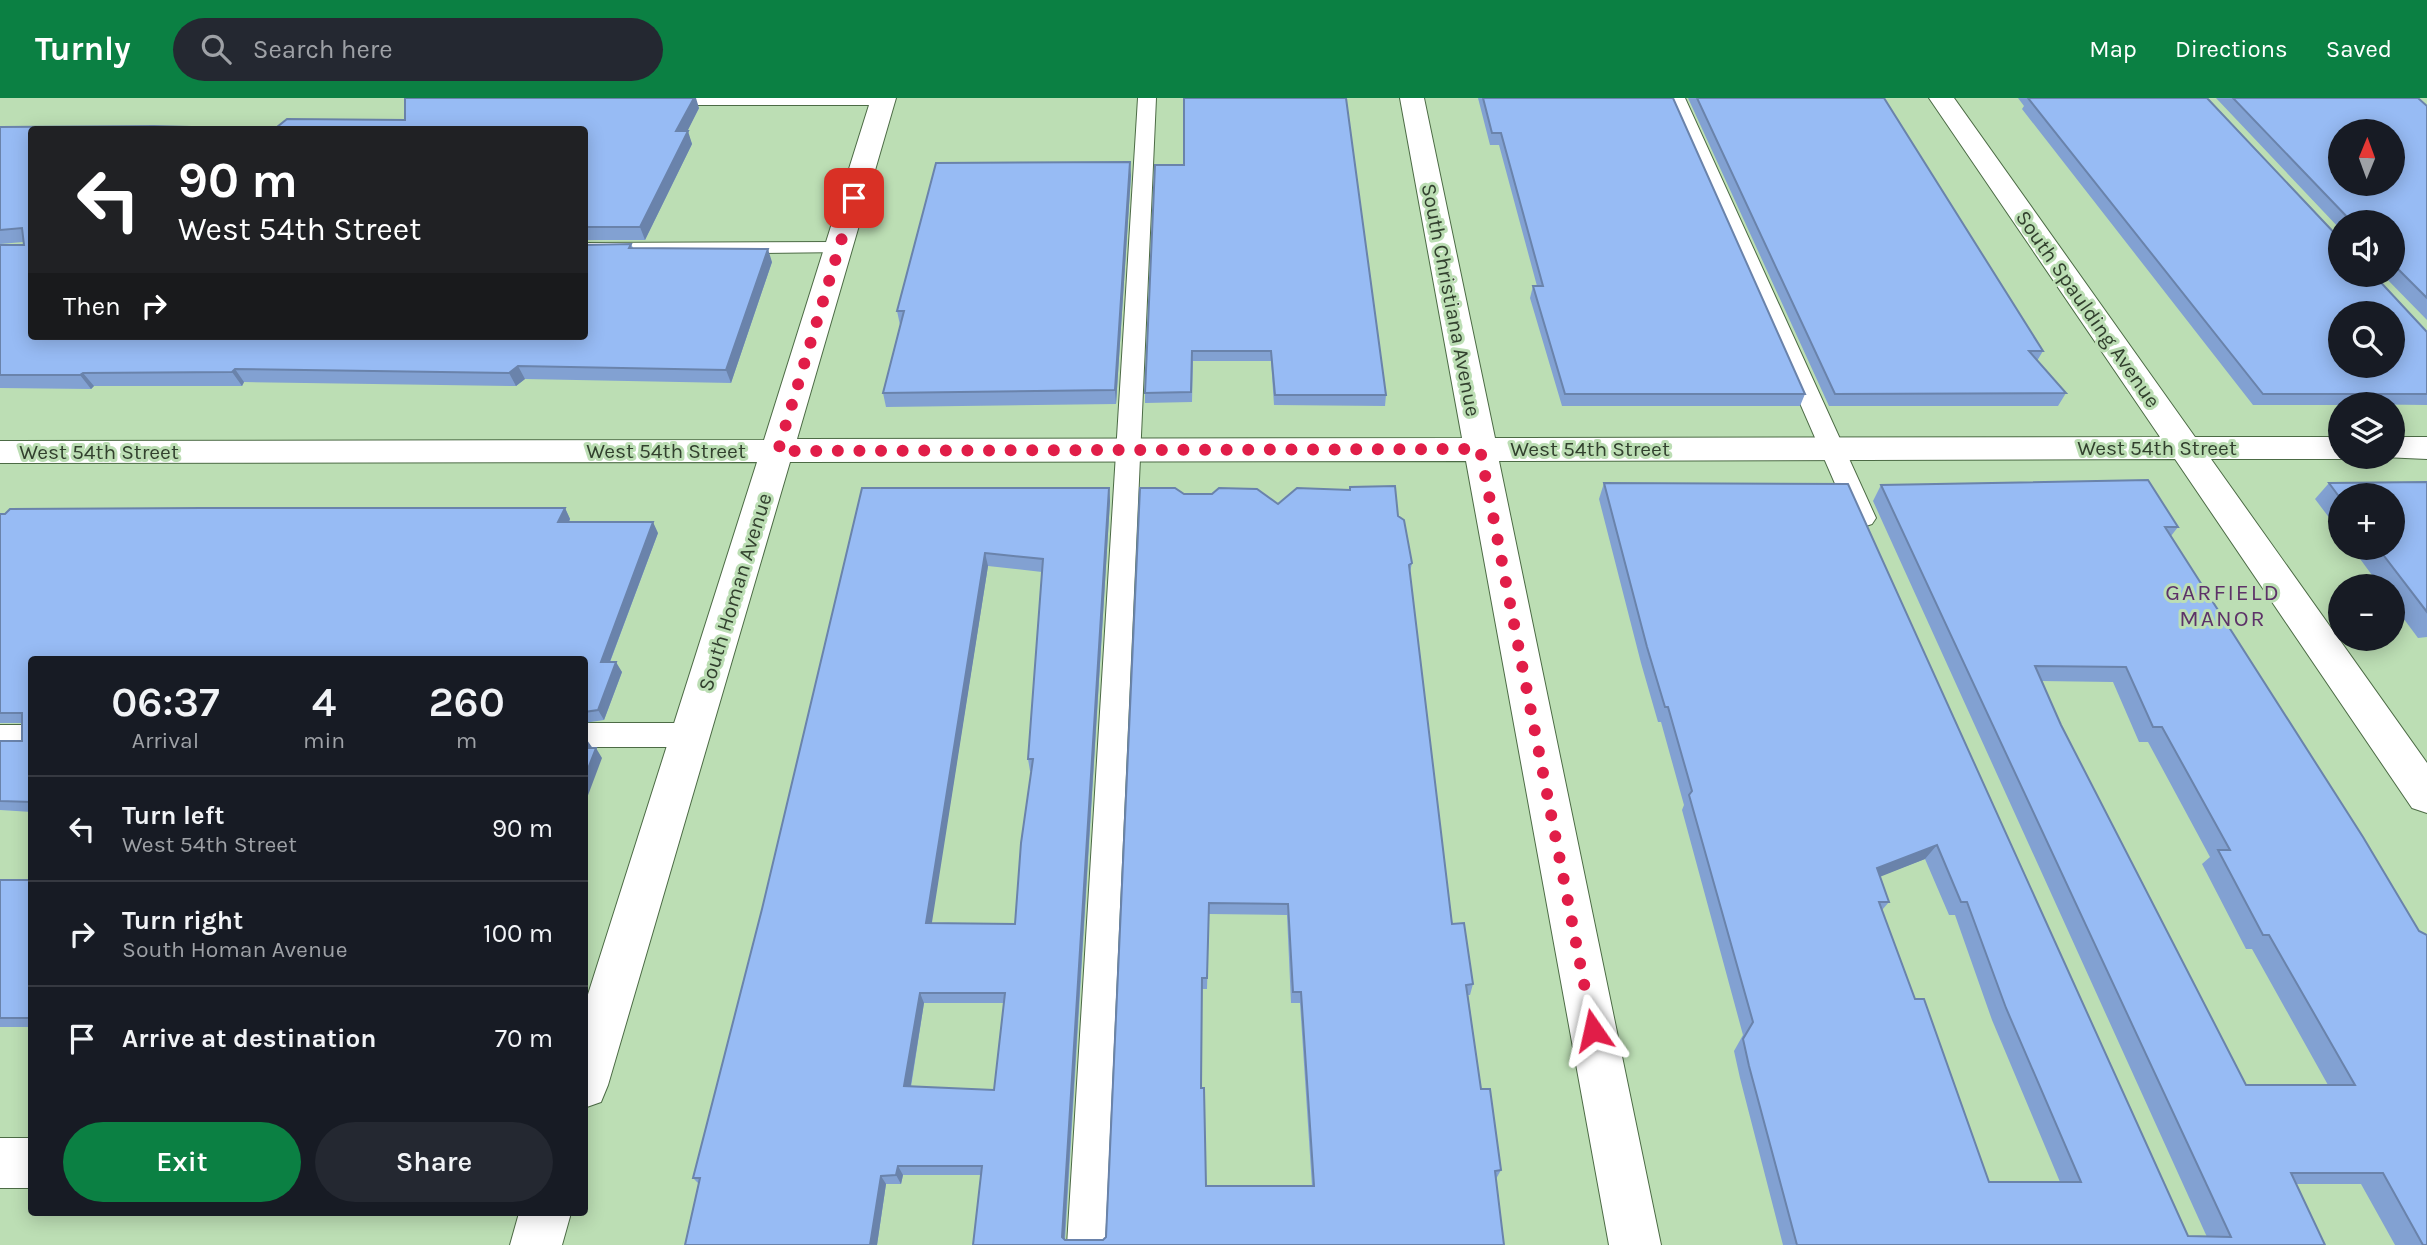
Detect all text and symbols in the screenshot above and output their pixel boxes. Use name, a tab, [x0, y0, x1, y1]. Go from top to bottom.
search box	[173, 18, 663, 81]
text: Turnly	[35, 30, 131, 68]
icon: search	[197, 30, 235, 68]
text: Search here	[253, 34, 393, 65]
text: Map	[2089, 35, 2137, 63]
text: Directions	[2175, 35, 2288, 63]
text: Saved	[2326, 35, 2392, 63]
north arrow	[2328, 119, 2404, 196]
map controls	[2328, 119, 2405, 651]
text: 90 m	[178, 152, 298, 209]
icon: left	[63, 154, 154, 245]
pin	[824, 168, 884, 228]
icon: arrive	[835, 179, 873, 217]
street label: South Christiana Avenue	[1417, 181, 1485, 419]
street label: South Spaulding Avenue	[2011, 206, 2165, 412]
button: sound	[2328, 210, 2405, 287]
text: West 54th Street	[178, 211, 421, 248]
icon: right	[135, 287, 173, 325]
text: Then	[63, 291, 121, 322]
button: search	[2328, 301, 2405, 378]
button: layers	[2328, 392, 2405, 469]
street label: West 54th Street	[2077, 436, 2237, 460]
street label: West 54th Street	[1510, 437, 1670, 461]
street label: West 54th Street	[586, 439, 746, 463]
street label: West 54th Street	[19, 440, 179, 464]
button: +	[2328, 483, 2405, 560]
street label: South Homan Avenue	[693, 490, 777, 694]
button: −	[2328, 574, 2405, 651]
district label: GARFIELD MANOR	[2165, 579, 2281, 632]
text: 06:37	[111, 677, 220, 727]
text: 4	[312, 677, 336, 727]
text: 260	[428, 677, 505, 727]
text: Arrival	[132, 727, 199, 754]
text: min	[303, 727, 345, 754]
text: m	[456, 727, 477, 754]
text: Turn left	[122, 800, 224, 831]
icon: left	[63, 810, 101, 848]
text: 90 m	[492, 813, 553, 844]
text: West 54th Street	[122, 831, 297, 858]
text: Turn right	[122, 905, 243, 936]
icon: right	[63, 915, 101, 953]
text: 100 m	[483, 918, 553, 949]
text: South Homan Avenue	[122, 936, 348, 963]
position arrow	[1556, 993, 1630, 1067]
icon: arrive	[63, 1020, 101, 1058]
text: Arrive at destination	[122, 1023, 376, 1054]
text: 70 m	[495, 1023, 553, 1054]
button: Exit	[63, 1122, 301, 1202]
button: Share	[315, 1122, 553, 1202]

